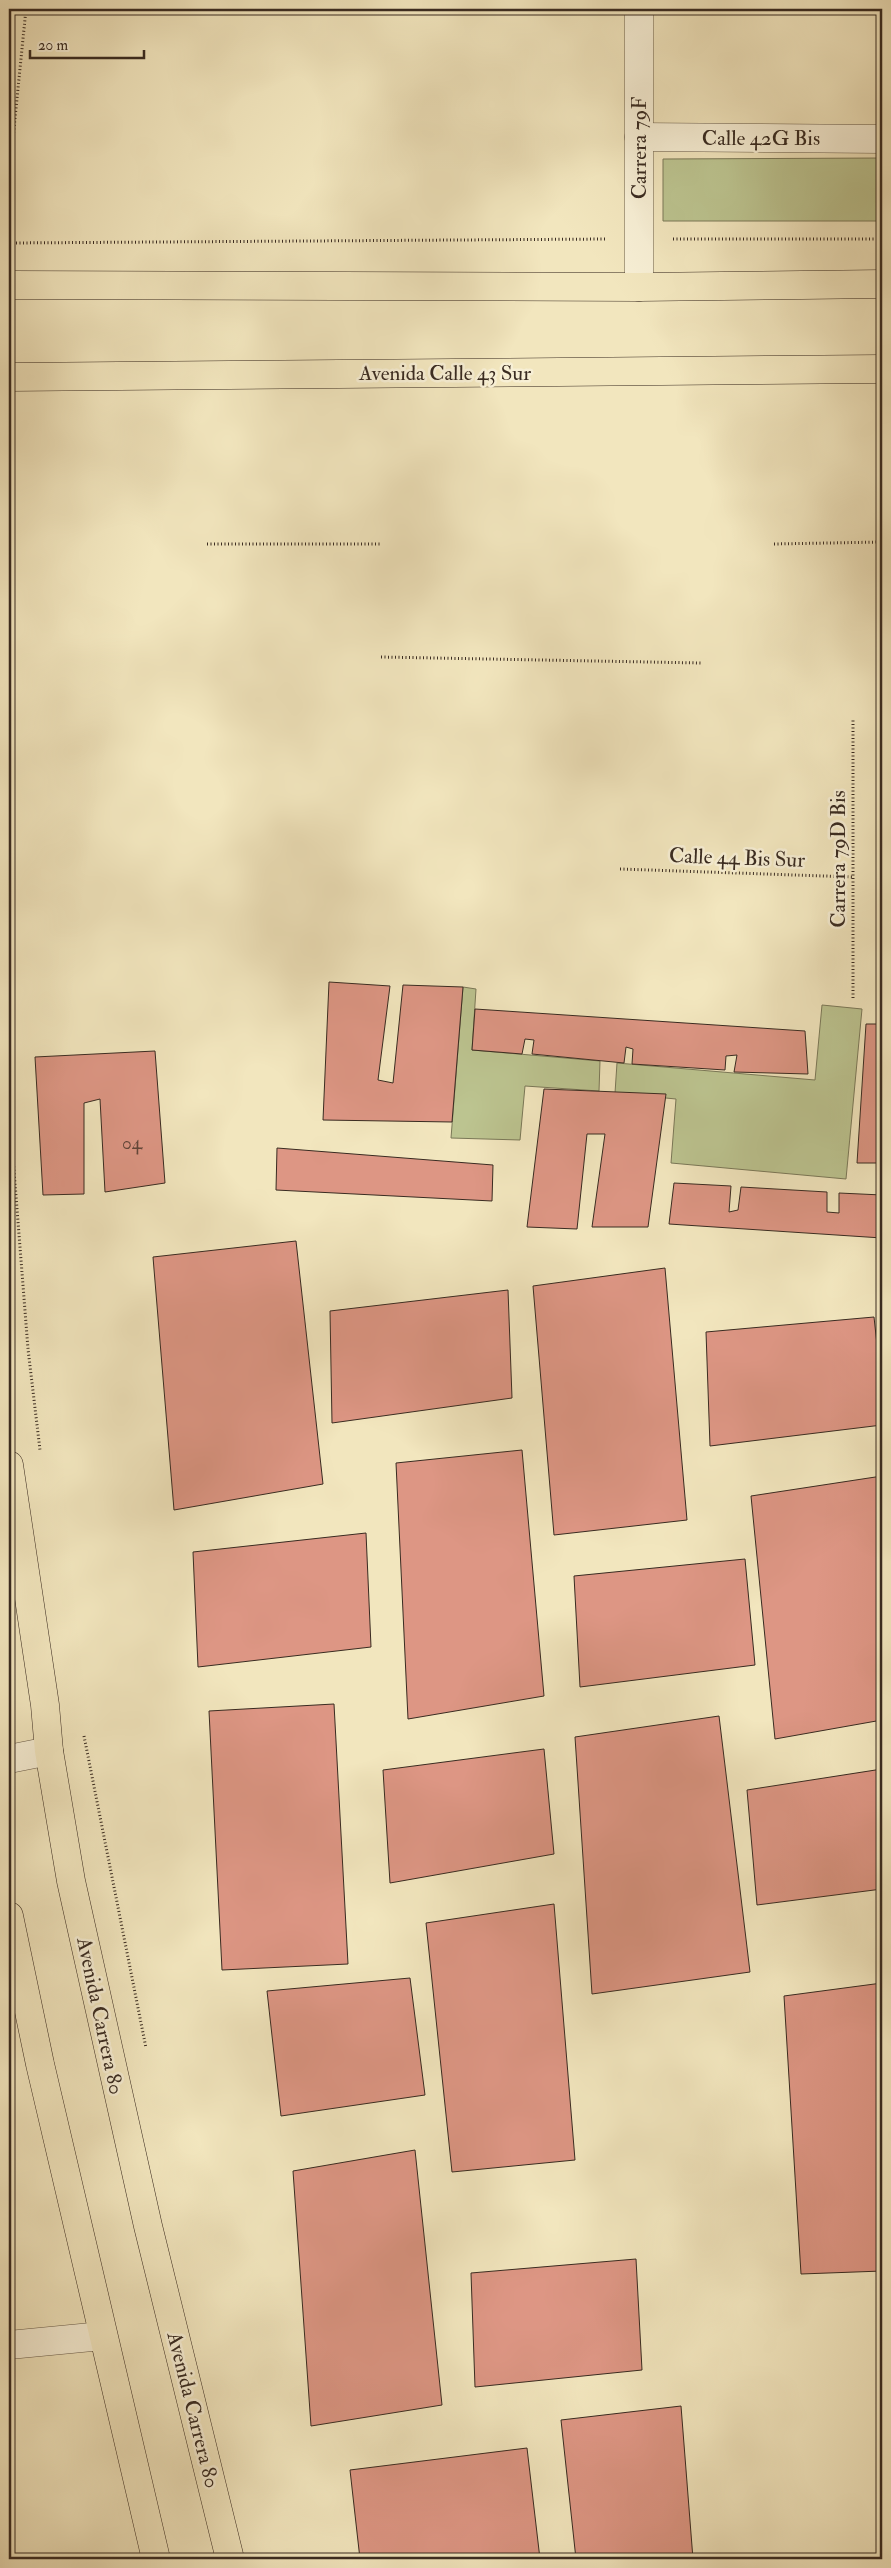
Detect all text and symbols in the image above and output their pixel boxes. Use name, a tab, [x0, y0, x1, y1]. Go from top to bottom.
scale bar	[30, 28, 144, 60]
text: 20 m	[38, 36, 68, 55]
street label: Carrera 79F	[626, 97, 653, 199]
street label: Calle 42G Bis	[702, 125, 820, 152]
street label: Avenida Calle 43 Sur	[358, 360, 531, 387]
street label: Carrera 79D Bis	[825, 790, 852, 928]
street label: Calle 44 Bis Sur	[669, 842, 806, 874]
house number: 04	[122, 1131, 143, 1155]
street label: Avenida Carrera 80	[70, 1934, 130, 2097]
street label: Avenida Carrera 80	[160, 2328, 225, 2491]

